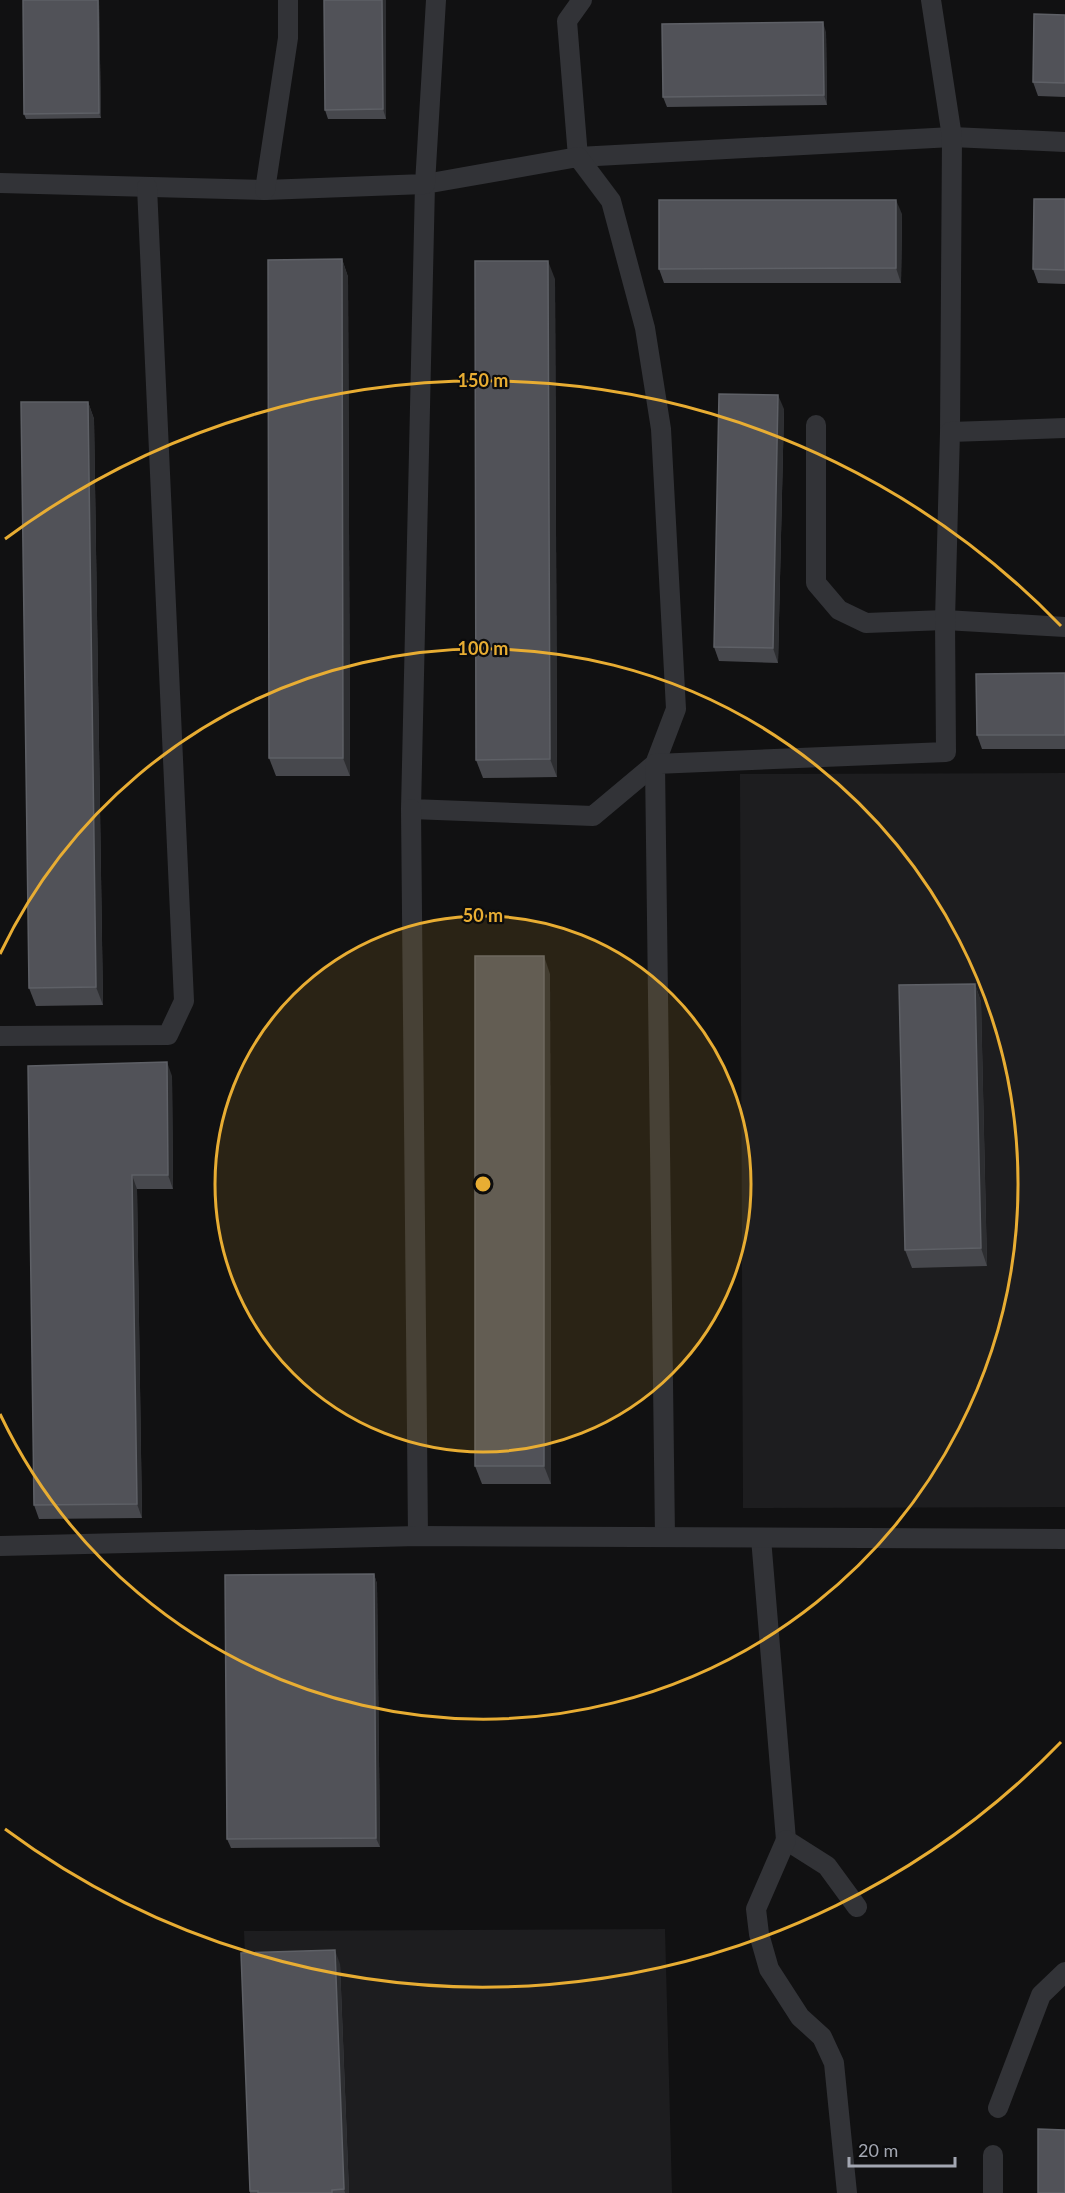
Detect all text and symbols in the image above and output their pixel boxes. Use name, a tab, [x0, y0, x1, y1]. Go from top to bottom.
text: 150 m	[458, 369, 508, 391]
text: 100 m	[458, 637, 508, 659]
text: 50 m	[463, 904, 503, 926]
centre of rings	[473, 1174, 493, 1194]
scale bar	[849, 2130, 956, 2168]
text: 20 m	[858, 2139, 898, 2161]

